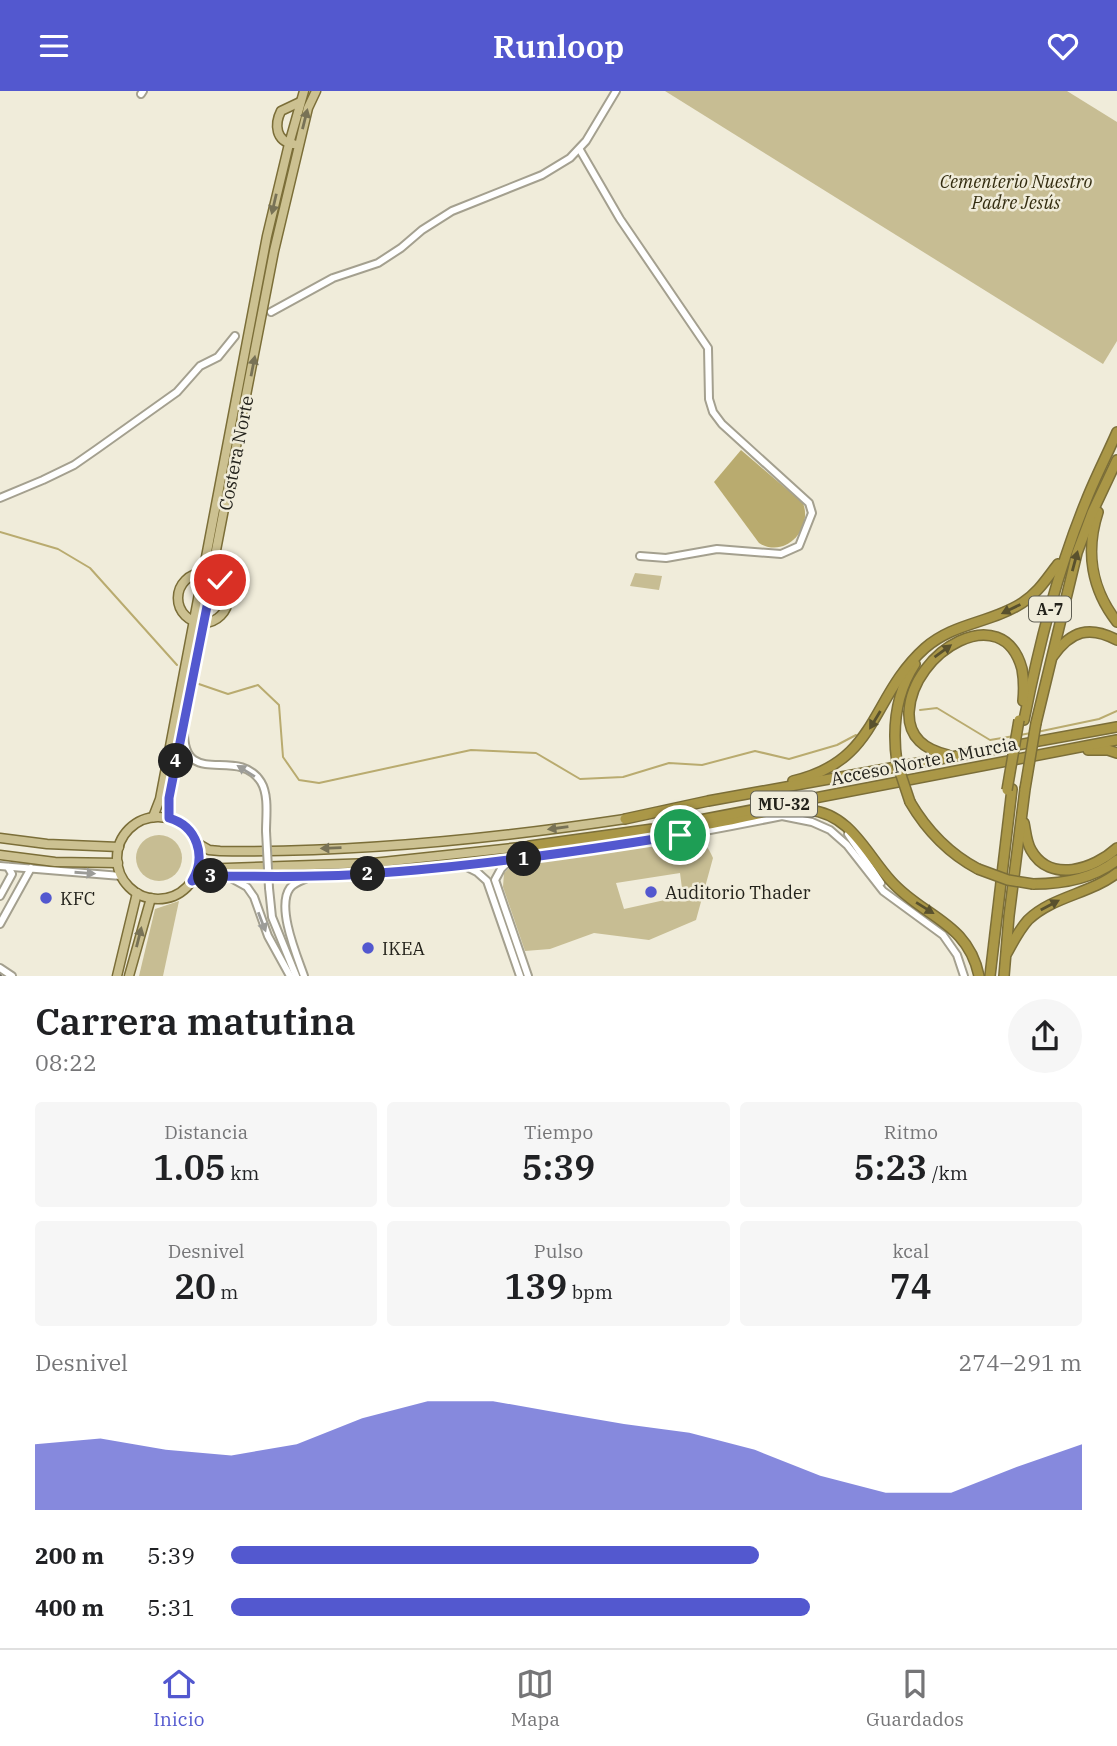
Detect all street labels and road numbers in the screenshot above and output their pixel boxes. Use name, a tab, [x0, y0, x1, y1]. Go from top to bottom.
street label: Costera Norte	[214, 394, 258, 512]
road number: A-7	[1029, 596, 1071, 621]
street label: Acceso Norte a Murcia	[829, 732, 1019, 790]
road number: MU-32	[751, 791, 817, 817]

